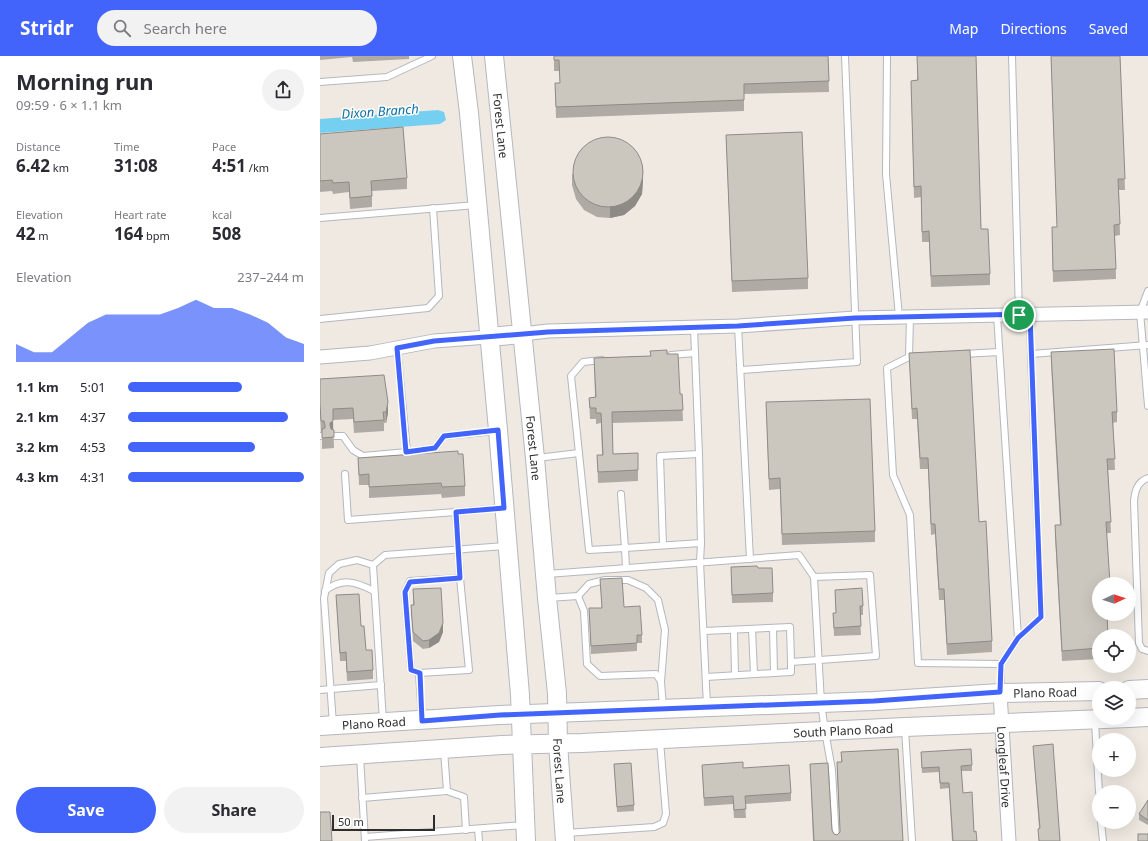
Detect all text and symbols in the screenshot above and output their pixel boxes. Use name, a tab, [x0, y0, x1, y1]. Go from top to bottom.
search box	[97, 10, 377, 46]
text: Stridr	[20, 15, 73, 41]
icon: search	[111, 17, 133, 39]
text: Search here	[143, 18, 227, 38]
text: Map	[949, 19, 978, 38]
text: Directions	[1000, 19, 1067, 38]
text: Saved	[1089, 19, 1128, 38]
text: Morning run	[16, 66, 154, 96]
button: share	[262, 69, 304, 111]
street label: Forest Lane	[489, 92, 513, 159]
text: 09:59 · 6 × 1.1 km	[16, 96, 122, 114]
water label: Dixon Branch	[341, 99, 419, 123]
text: Distance	[16, 139, 61, 154]
text: Time	[114, 139, 139, 154]
text: Pace	[212, 139, 236, 154]
text: 6.42	[16, 154, 50, 177]
text: 31:08	[114, 154, 158, 177]
text: 4:51	[212, 154, 246, 177]
text: km	[50, 160, 69, 175]
text: /km	[246, 160, 269, 175]
text: Elevation	[16, 207, 63, 222]
text: Heart rate	[114, 207, 167, 222]
text: kcal	[212, 207, 232, 222]
text: 42	[16, 222, 35, 245]
text: 164	[114, 222, 143, 245]
text: 508	[212, 222, 241, 245]
text: m	[35, 228, 49, 243]
text: bpm	[143, 228, 170, 243]
text: Elevation	[16, 268, 72, 286]
text: 237–244 m	[237, 268, 304, 286]
pin	[1002, 298, 1036, 332]
icon: arrive	[1008, 304, 1030, 326]
text: 1.1 km	[16, 378, 59, 396]
text: 5:01	[80, 378, 106, 396]
text: 2.1 km	[16, 408, 59, 426]
text: 4:37	[80, 408, 106, 426]
street label: Forest Lane	[522, 415, 545, 482]
text: 3.2 km	[16, 438, 59, 456]
text: 4:53	[80, 438, 106, 456]
text: 4.3 km	[16, 468, 59, 486]
text: 4:31	[80, 468, 106, 486]
north arrow	[1092, 577, 1136, 621]
map controls	[1092, 577, 1136, 829]
button: locate	[1092, 629, 1136, 673]
button: layers	[1092, 681, 1136, 725]
street label: Plano Road	[1013, 683, 1077, 701]
street label: Plano Road	[342, 712, 406, 733]
street label: South Plano Road	[793, 719, 894, 741]
street label: Longleaf Drive	[994, 725, 1015, 809]
button: +	[1092, 733, 1136, 777]
street label: Forest Lane	[549, 738, 571, 804]
button: −	[1092, 785, 1136, 829]
button: Save	[16, 787, 156, 833]
button: Share	[164, 787, 304, 833]
scale bar	[332, 813, 435, 832]
text: 50 m	[338, 814, 364, 829]

